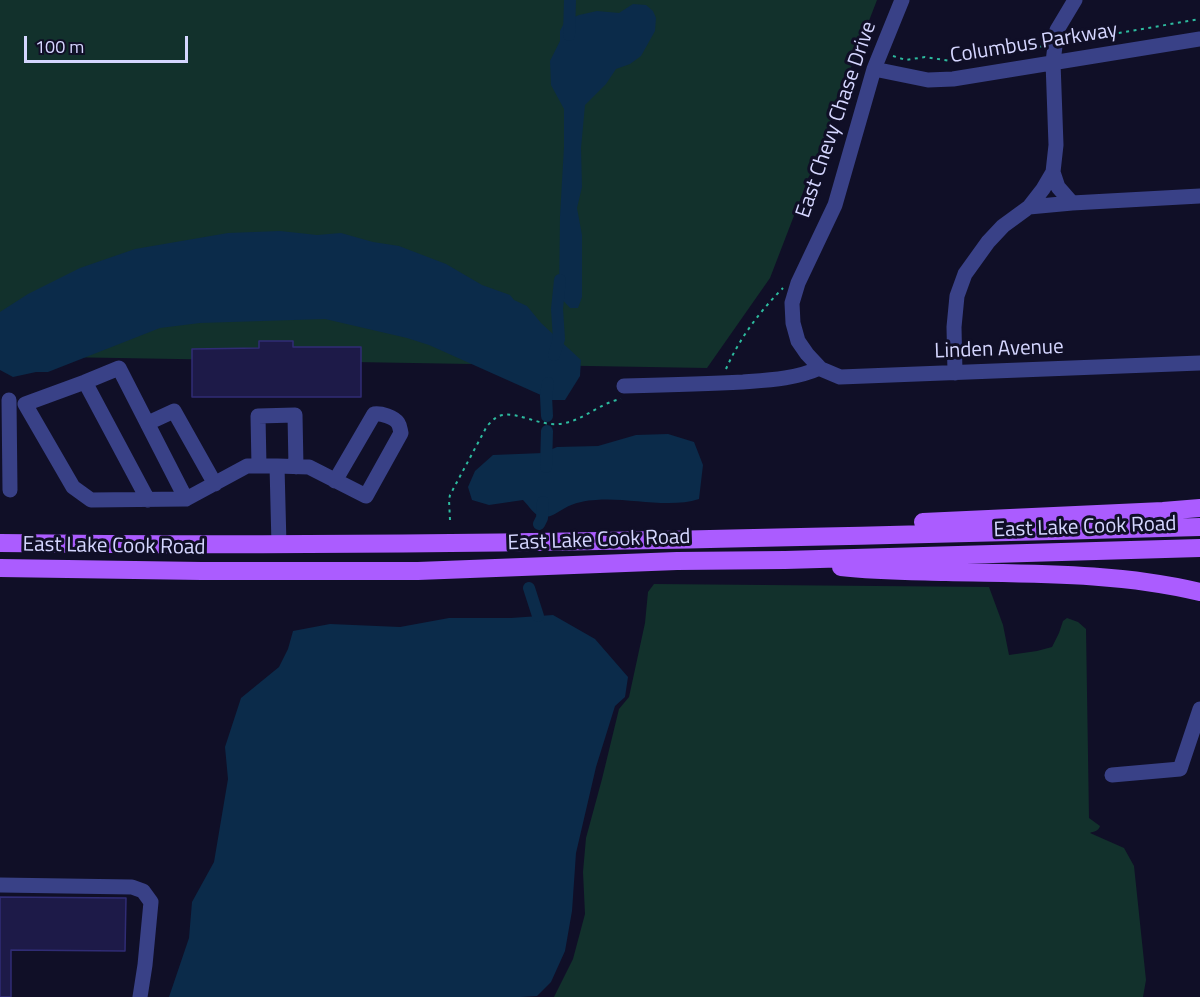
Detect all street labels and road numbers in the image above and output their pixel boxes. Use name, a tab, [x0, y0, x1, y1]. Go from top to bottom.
street label: East Chevy Chase Drive	[792, 18, 882, 222]
street label: Columbus Parkway	[949, 18, 1119, 70]
street label: Linden Avenue	[934, 335, 1064, 365]
street label: East Lake Cook Road	[993, 512, 1177, 544]
street label: East Lake Cook Road	[507, 525, 691, 557]
street label: East Lake Cook Road	[22, 533, 206, 561]

